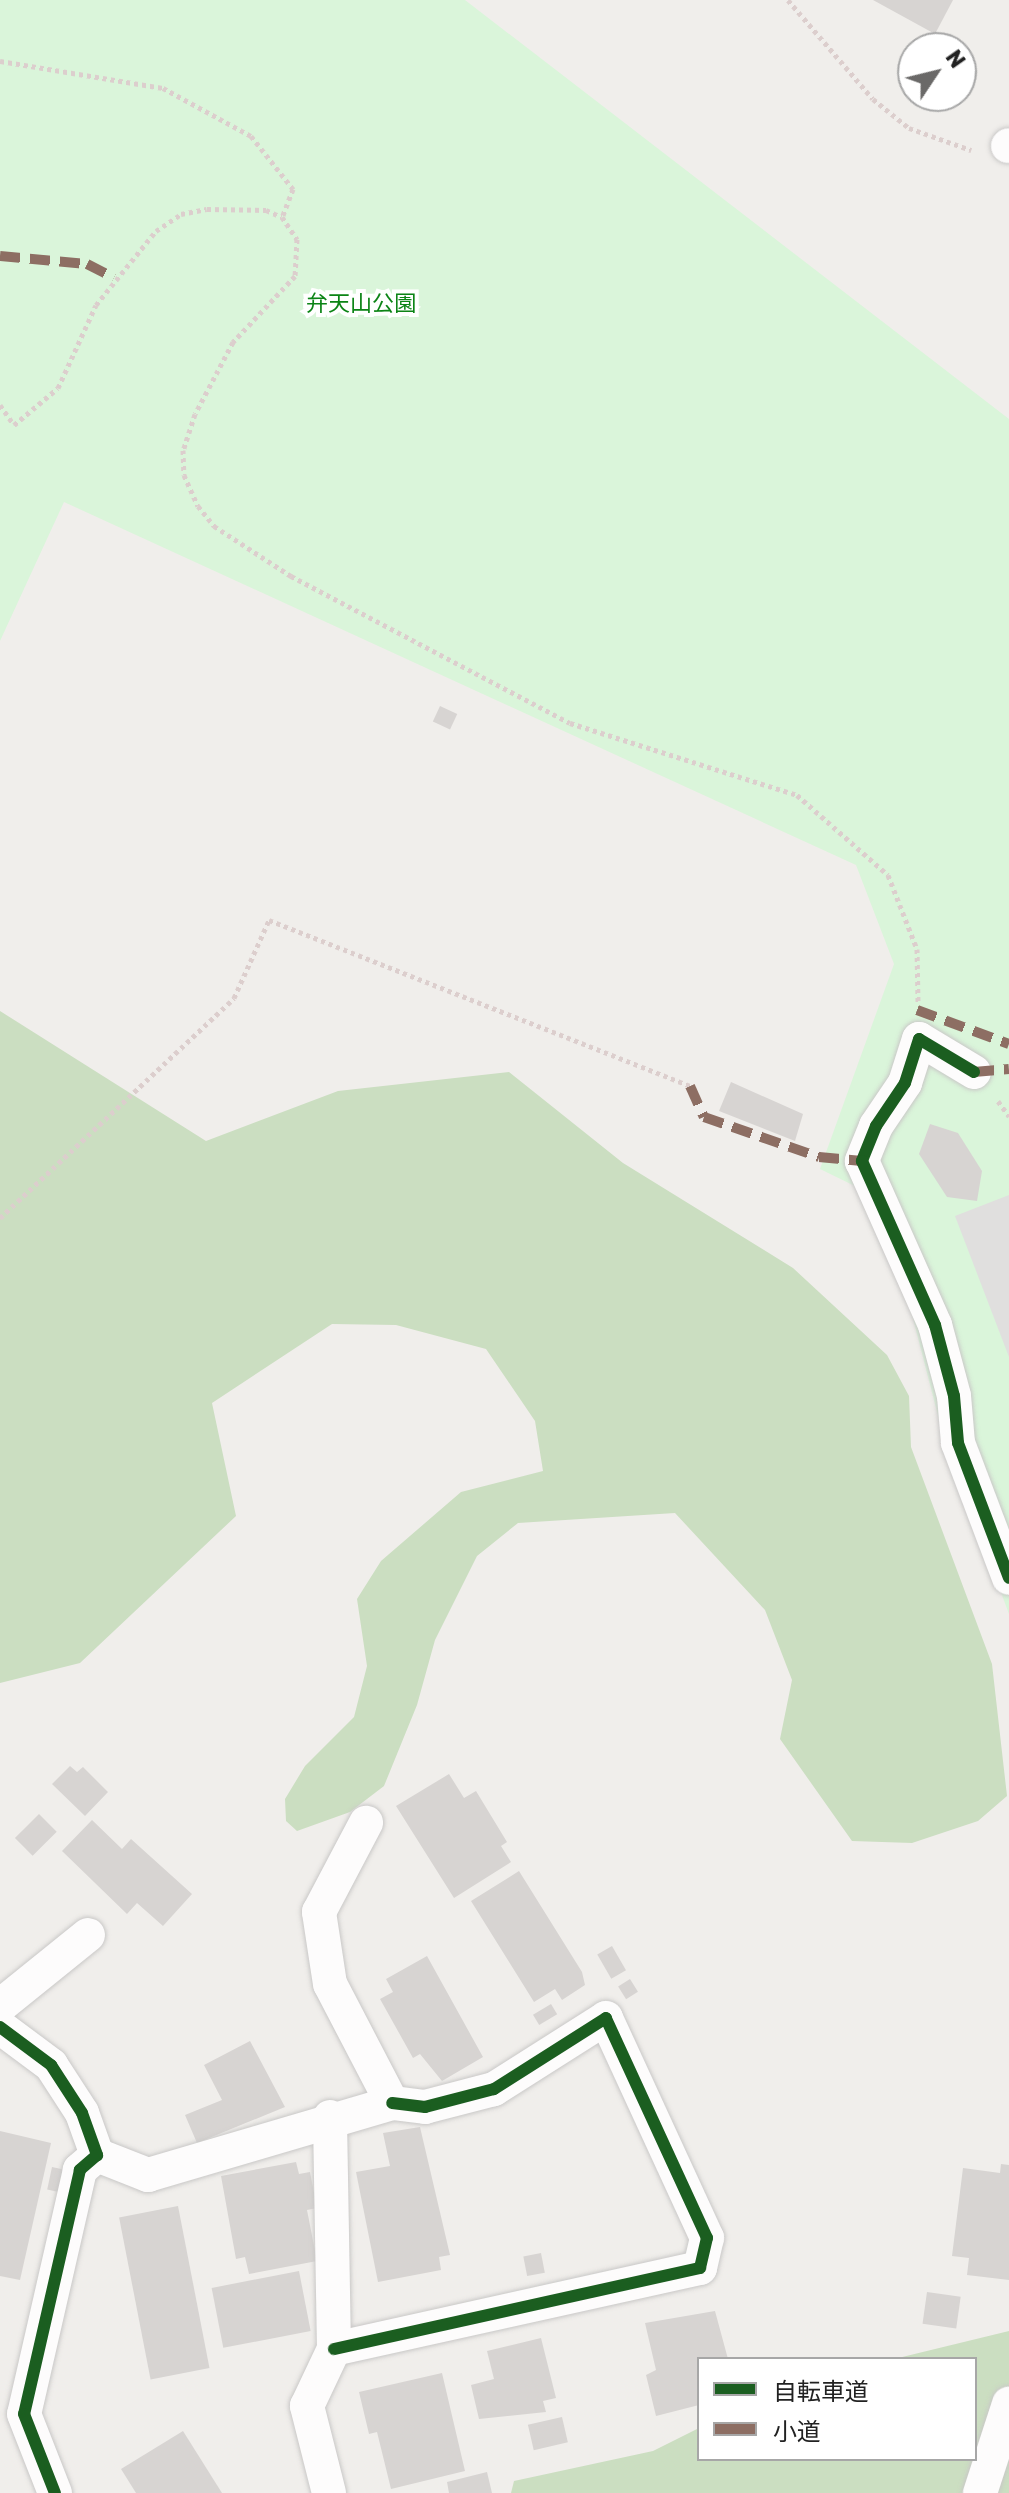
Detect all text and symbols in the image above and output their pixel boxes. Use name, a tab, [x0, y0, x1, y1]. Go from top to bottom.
north arrow	[897, 32, 977, 112]
text: N	[940, 45, 971, 73]
park label: 弁天山公園	[306, 291, 416, 317]
legend	[697, 2357, 977, 2461]
text: 自転車道	[773, 2378, 869, 2406]
text: 小道	[773, 2418, 821, 2446]

